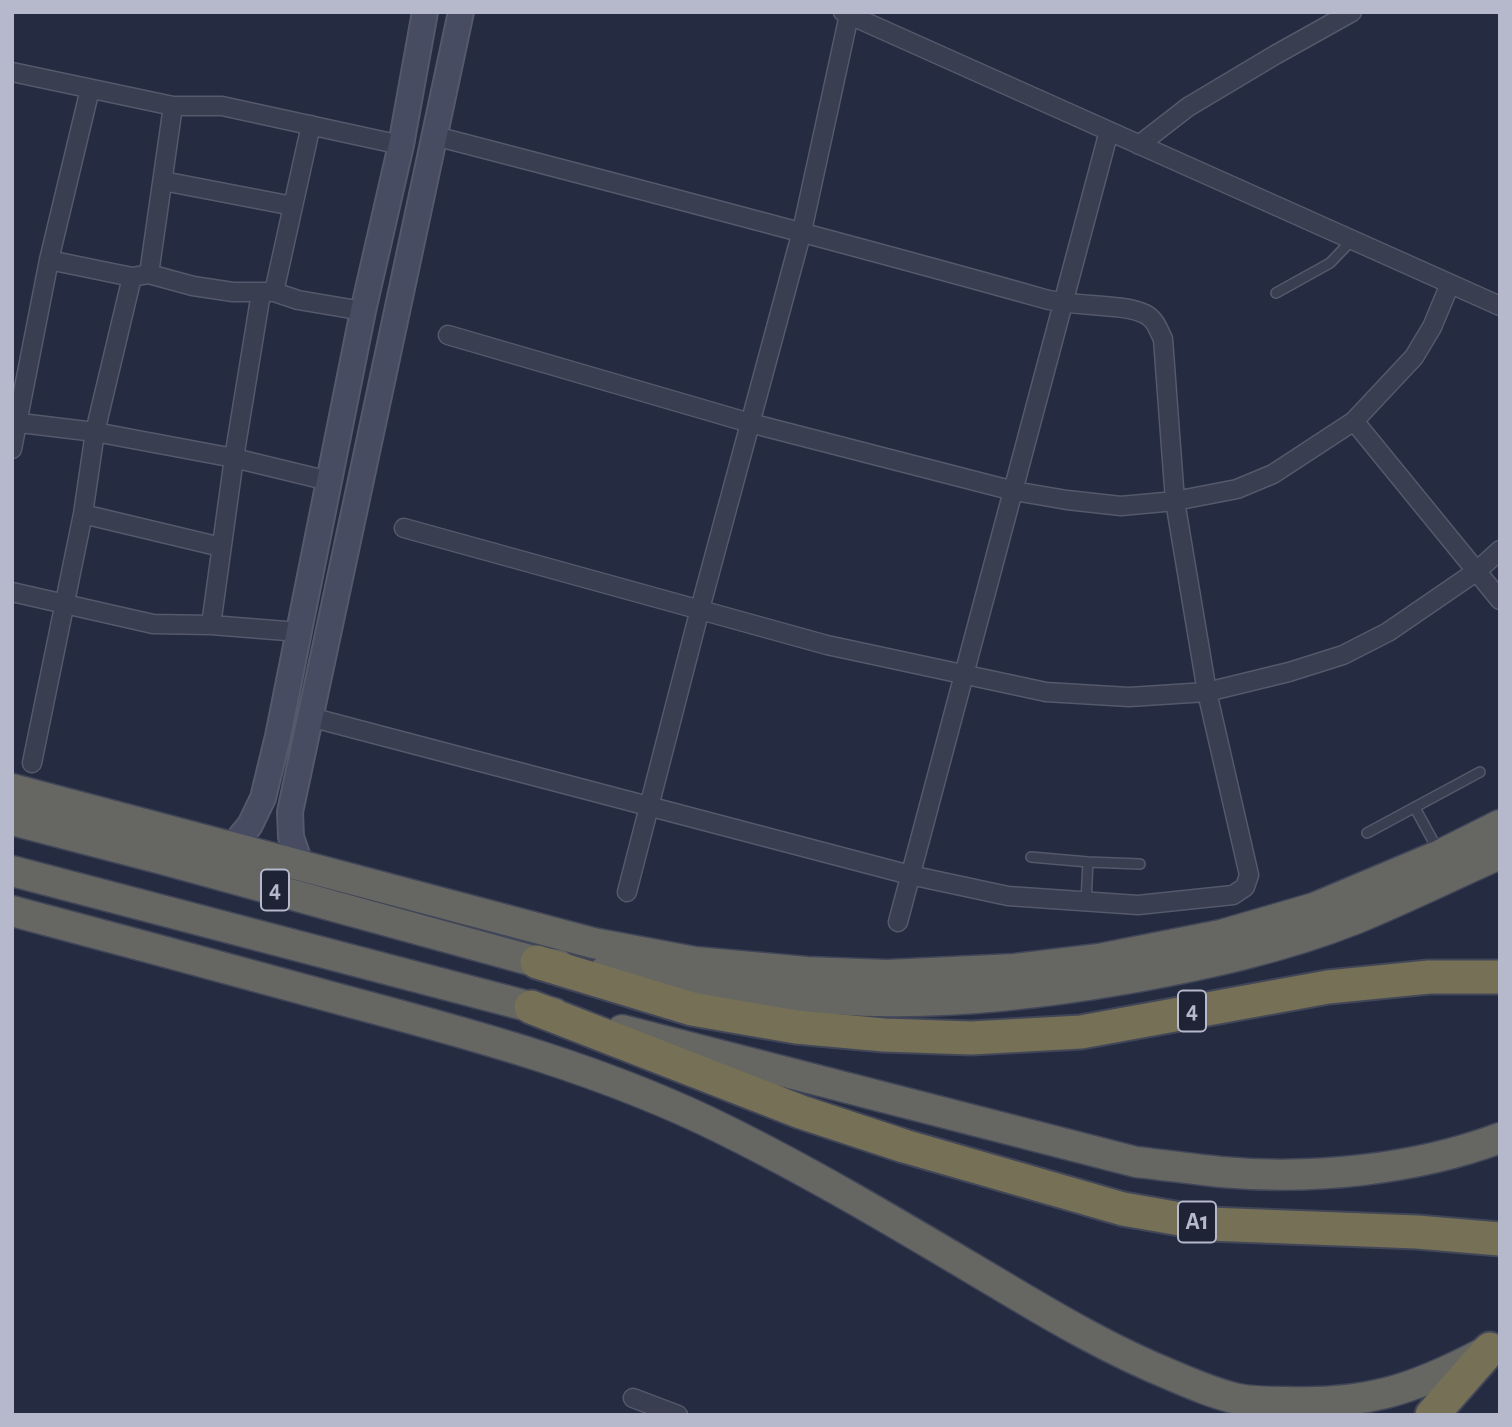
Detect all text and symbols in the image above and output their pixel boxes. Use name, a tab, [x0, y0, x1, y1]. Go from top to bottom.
road number: 4	[261, 870, 289, 910]
road number: 4	[1178, 990, 1206, 1031]
road number: A1	[1178, 1202, 1216, 1242]

